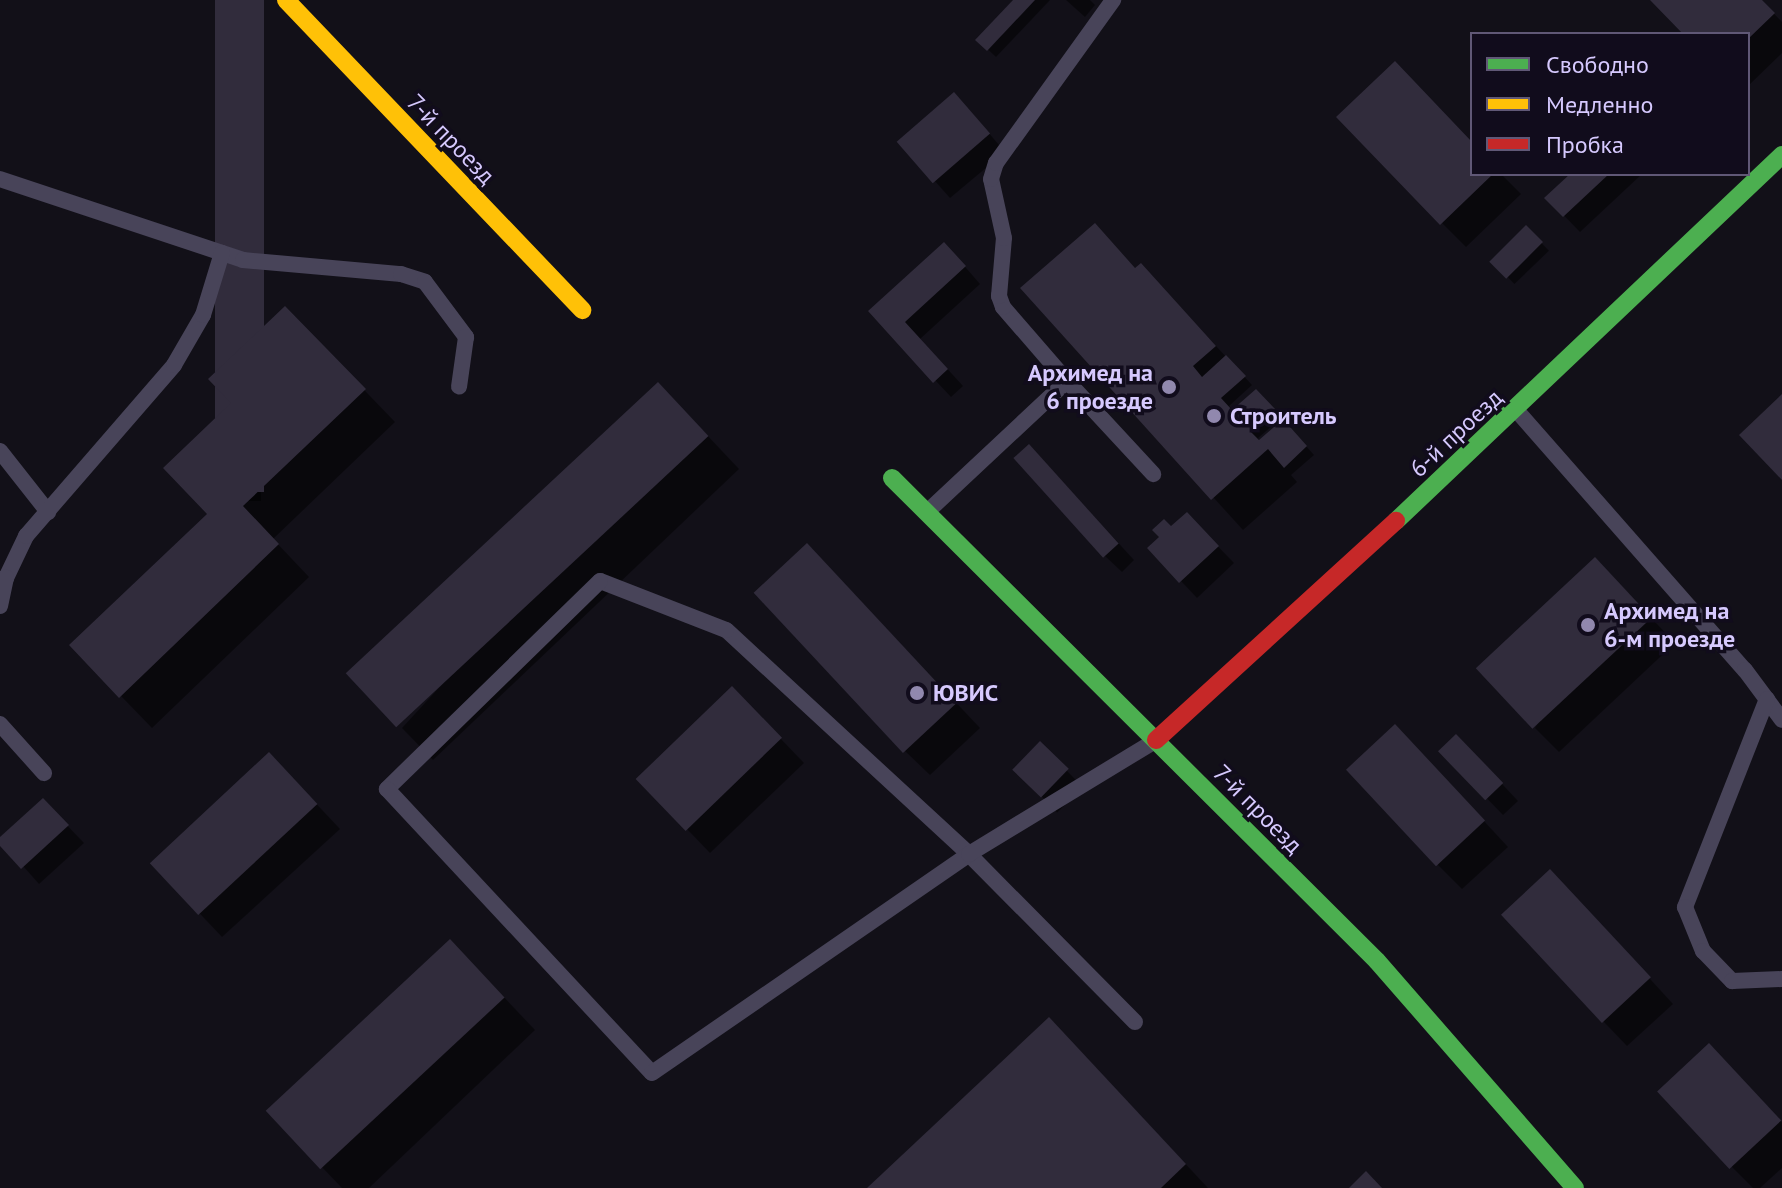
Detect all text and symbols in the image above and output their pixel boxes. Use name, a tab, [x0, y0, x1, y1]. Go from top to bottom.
legend	[1470, 32, 1750, 176]
text: Свободно	[1546, 49, 1649, 80]
street label: 7-й проезд	[401, 88, 501, 190]
text: Медленно	[1546, 89, 1653, 120]
text: Пробка	[1546, 129, 1624, 160]
place label: Архимед на 6 проезде	[1028, 359, 1153, 415]
marker: Архимед на 6 проезде	[1160, 378, 1178, 396]
street label: 6-й проезд	[1404, 383, 1508, 483]
place label: Строитель	[1230, 402, 1337, 430]
marker: Строитель	[1205, 407, 1223, 425]
place label: Архимед на 6-м проезде	[1604, 597, 1735, 653]
marker: Архимед на 6-м проезде	[1579, 616, 1597, 634]
place label: ЮВИС	[933, 679, 998, 707]
marker: ЮВИС	[908, 684, 926, 702]
street label: 7-й проезд	[1207, 758, 1309, 860]

